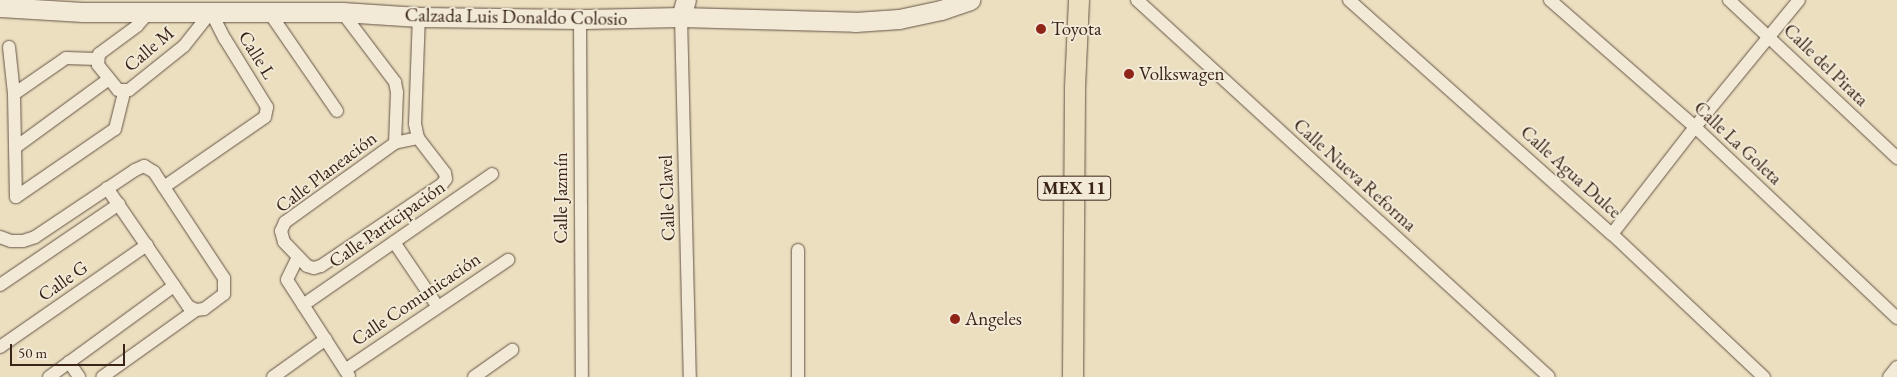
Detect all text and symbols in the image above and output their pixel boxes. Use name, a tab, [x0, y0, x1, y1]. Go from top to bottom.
street label: Calzada Luis Donaldo Colosio	[405, 4, 627, 30]
place label: Toyota	[1051, 18, 1101, 40]
street label: Calle del Pirata	[1779, 19, 1873, 111]
street label: Calle M	[119, 21, 179, 77]
marker: Toyota	[1035, 23, 1047, 35]
street label: Calle L	[233, 27, 281, 83]
place label: Volkswagen	[1139, 63, 1225, 85]
marker: Volkswagen	[1123, 68, 1135, 80]
street label: Calle La Goleta	[1689, 96, 1787, 190]
street label: Calle Nueva Reforma	[1289, 114, 1421, 236]
street label: Calle Agua Dulce	[1516, 121, 1626, 223]
street label: Calle Planeación	[271, 127, 381, 217]
street label: Calle Jazmín	[550, 152, 572, 244]
street label: Calle Clavel	[654, 154, 680, 242]
road number: MEX 11	[1036, 172, 1112, 204]
street label: Calle Participación	[324, 175, 450, 273]
street label: Calle Comunicación	[347, 247, 485, 351]
street label: Calle G	[34, 256, 92, 306]
place label: Angeles	[965, 308, 1022, 330]
marker: Angeles	[949, 313, 961, 325]
scale bar	[12, 334, 128, 366]
text: 50 m	[18, 343, 47, 362]

